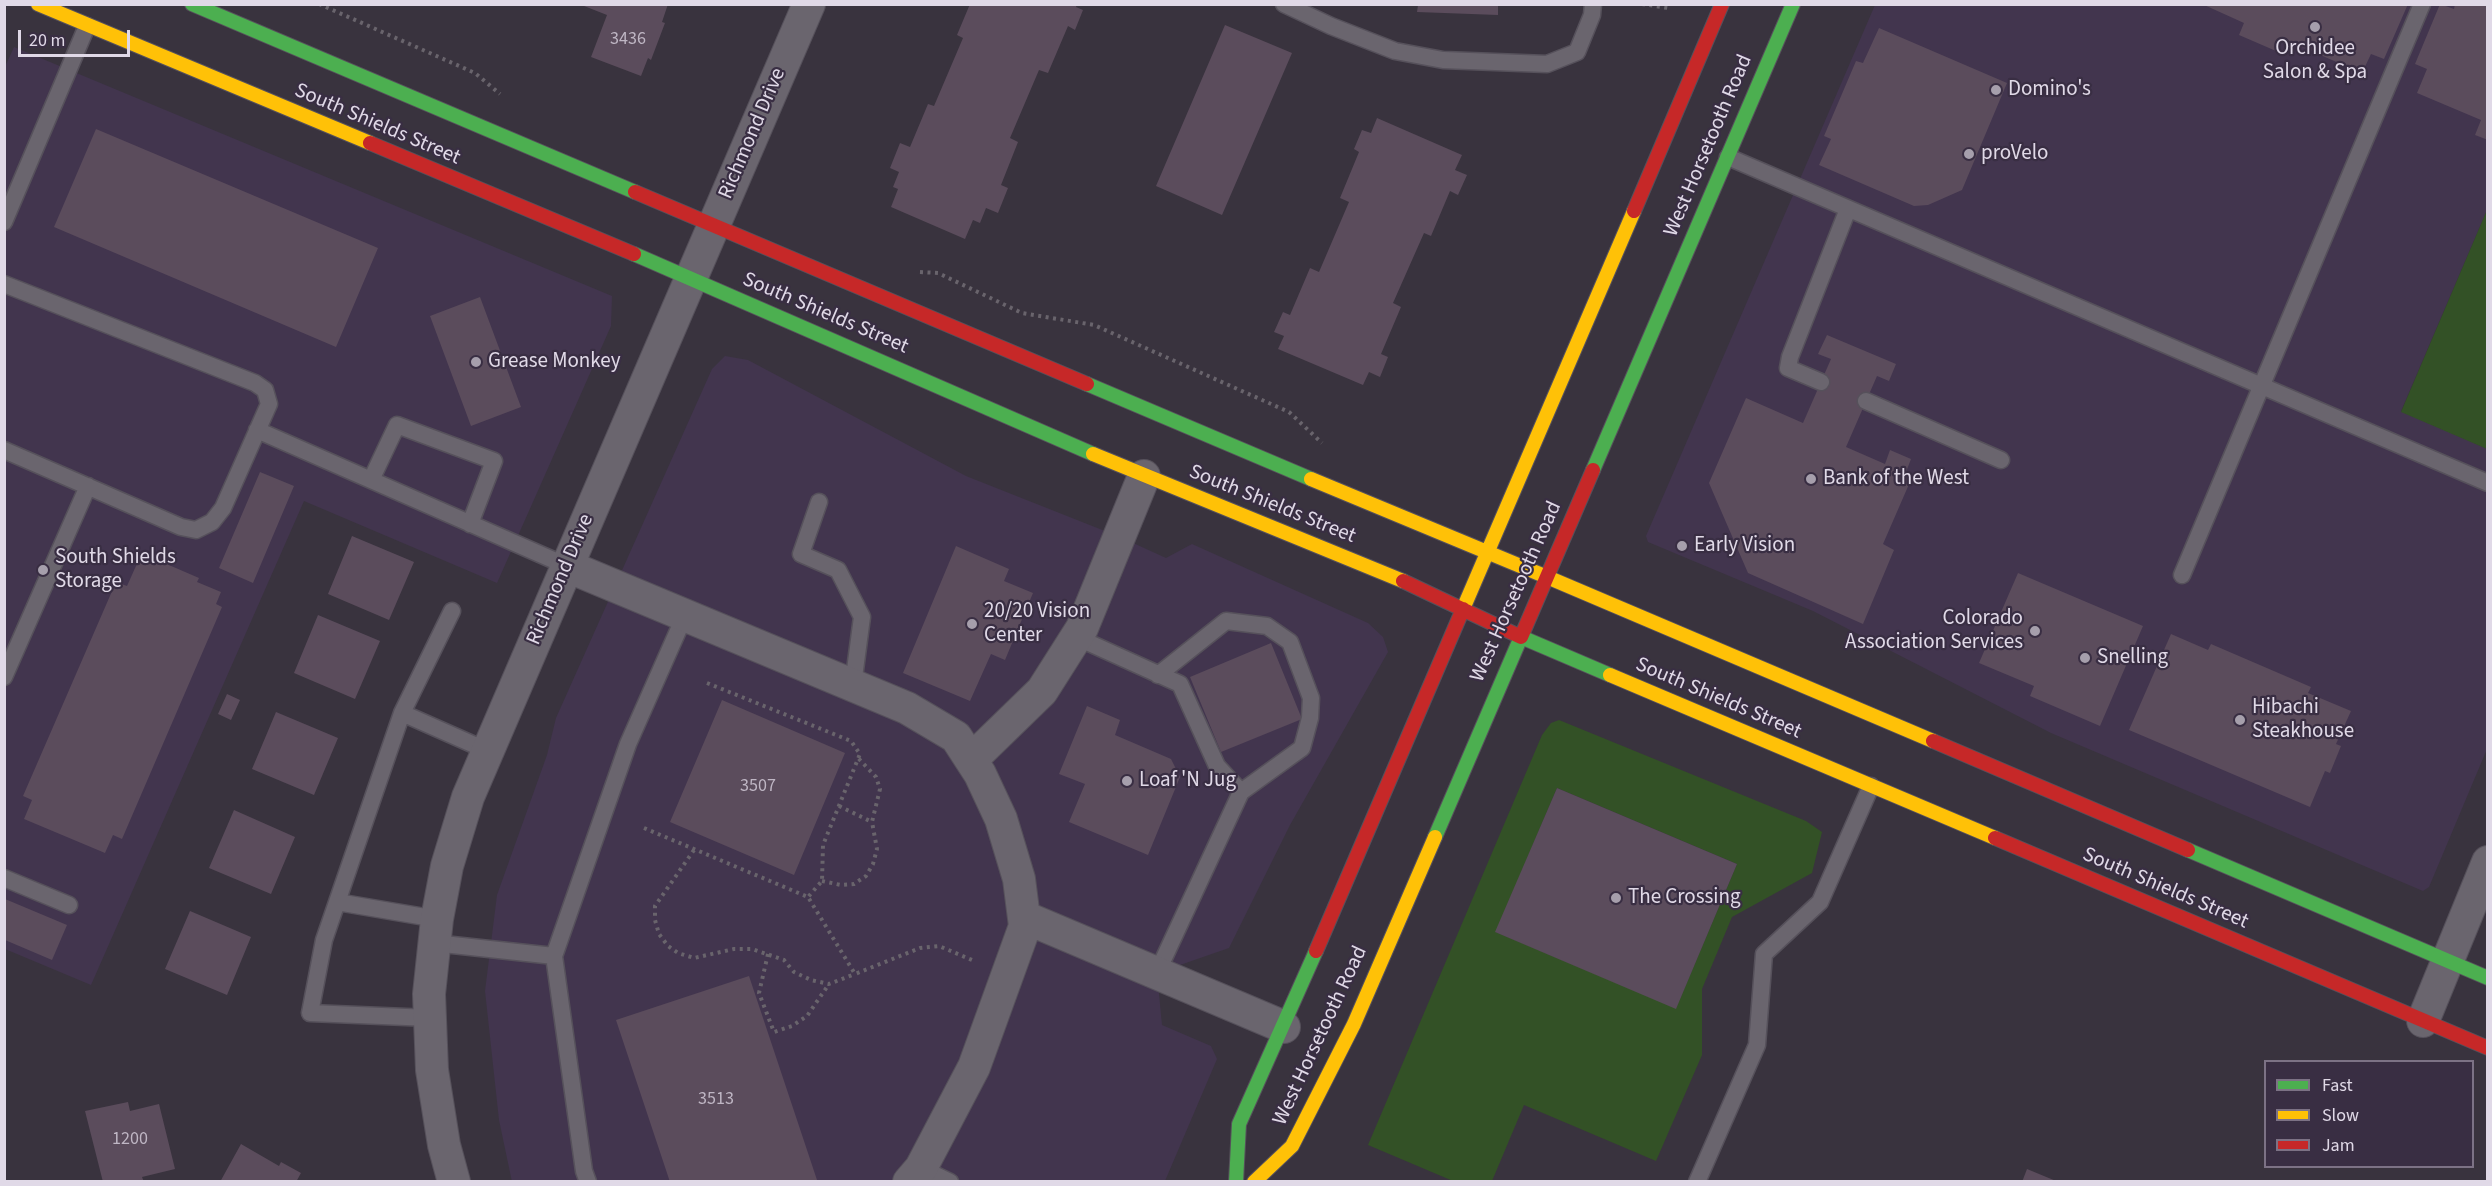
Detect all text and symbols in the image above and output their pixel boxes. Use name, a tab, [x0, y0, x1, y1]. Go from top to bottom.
scale bar	[21, 18, 134, 56]
marker: Orchidee Salon & Spa	[2308, 20, 2322, 34]
text: 20 m	[29, 28, 65, 53]
house number: 3436	[610, 29, 646, 51]
place label: Orchidee Salon & Spa	[2263, 36, 2367, 86]
street label: West Horsetooth Road	[1659, 51, 1759, 241]
street label: Richmond Drive	[714, 65, 792, 203]
place label: Domino's	[2008, 77, 2091, 103]
street label: South Shields Street	[290, 79, 464, 171]
marker: Domino's	[1989, 83, 2003, 97]
place label: proVelo	[1981, 141, 2048, 167]
marker: proVelo	[1962, 147, 1976, 161]
street label: South Shields Street	[738, 268, 912, 360]
place label: Grease Monkey	[488, 349, 621, 375]
marker: Grease Monkey	[469, 355, 483, 369]
street label: South Shields Street	[1185, 460, 1359, 550]
place label: Bank of the West	[1823, 466, 1969, 492]
marker: Bank of the West	[1804, 472, 1818, 486]
street label: West Horsetooth Road	[1466, 498, 1568, 686]
street label: Richmond Drive	[522, 511, 600, 649]
place label: Early Vision	[1694, 533, 1795, 559]
marker: Early Vision	[1675, 539, 1689, 553]
place label: South Shields Storage	[55, 545, 176, 595]
marker: South Shields Storage	[36, 563, 50, 577]
place label: 20/20 Vision Center	[984, 599, 1090, 649]
place label: Colorado Association Services	[1845, 606, 2023, 656]
marker: 20/20 Vision Center	[965, 617, 979, 631]
marker: Colorado Association Services	[2028, 624, 2042, 638]
place label: Snelling	[2097, 645, 2168, 671]
marker: Snelling	[2078, 651, 2092, 665]
street label: South Shields Street	[1631, 653, 1805, 745]
place label: Hibachi Steakhouse	[2252, 695, 2354, 745]
marker: Hibachi Steakhouse	[2233, 713, 2247, 727]
place label: Loaf 'N Jug	[1139, 768, 1236, 794]
marker: Loaf 'N Jug	[1120, 774, 1134, 788]
house number: 3507	[740, 776, 776, 798]
street label: South Shields Street	[2078, 843, 2252, 935]
place label: The Crossing	[1628, 885, 1741, 911]
marker: The Crossing	[1609, 891, 1623, 905]
street label: West Horsetooth Road	[1268, 942, 1374, 1130]
legend	[2264, 1060, 2474, 1168]
text: Fast	[2322, 1073, 2353, 1098]
house number: 3513	[698, 1089, 734, 1111]
text: Slow	[2322, 1103, 2359, 1128]
house number: 1200	[112, 1129, 148, 1151]
text: Jam	[2322, 1133, 2355, 1158]

